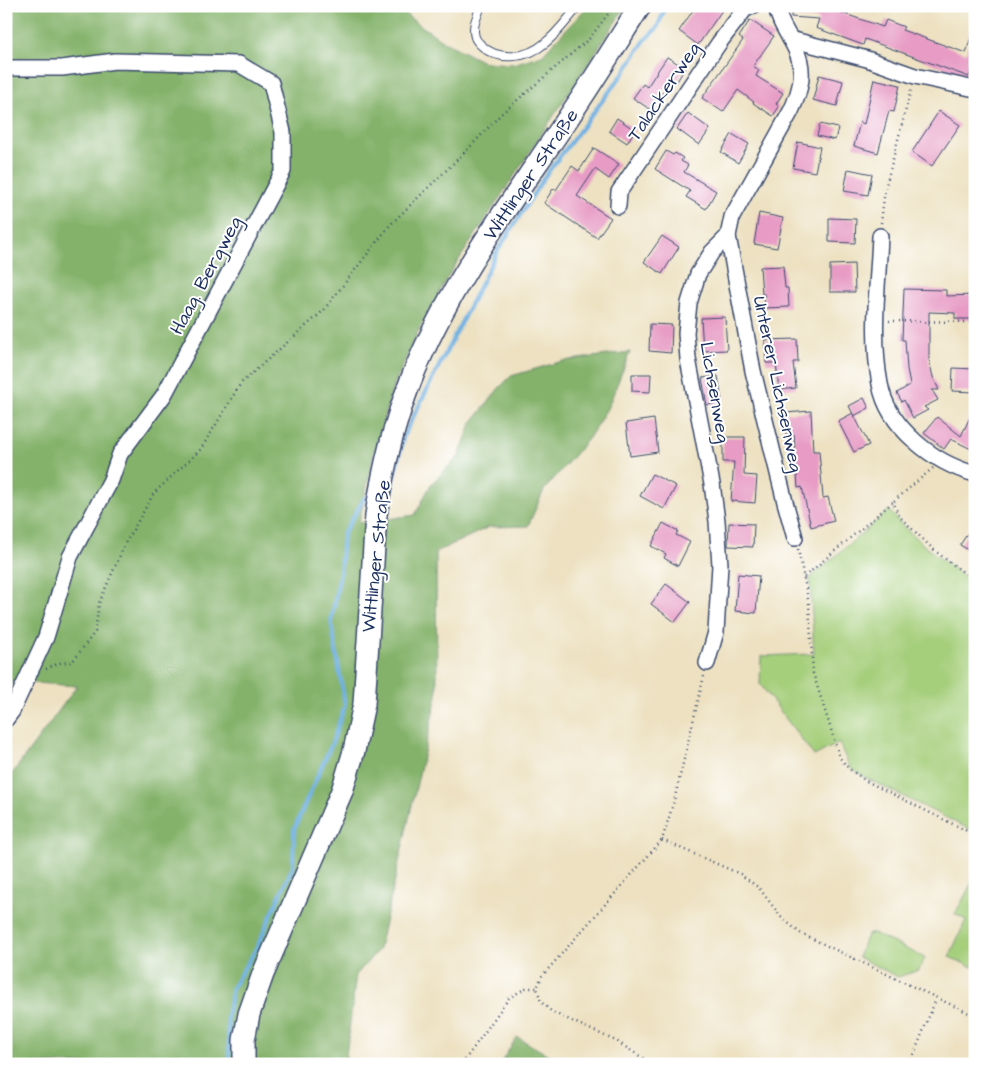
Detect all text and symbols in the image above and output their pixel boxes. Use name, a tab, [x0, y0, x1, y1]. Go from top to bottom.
street label: Talackerweg	[621, 37, 708, 147]
street label: Wittlinger Straße	[477, 104, 586, 247]
street label: Haag. Bergweg	[164, 212, 250, 340]
street label: Unterer Lichsenweg	[745, 294, 809, 475]
street label: Lichsenweg	[691, 340, 737, 445]
street label: Wittlinger Straße	[355, 478, 399, 634]

